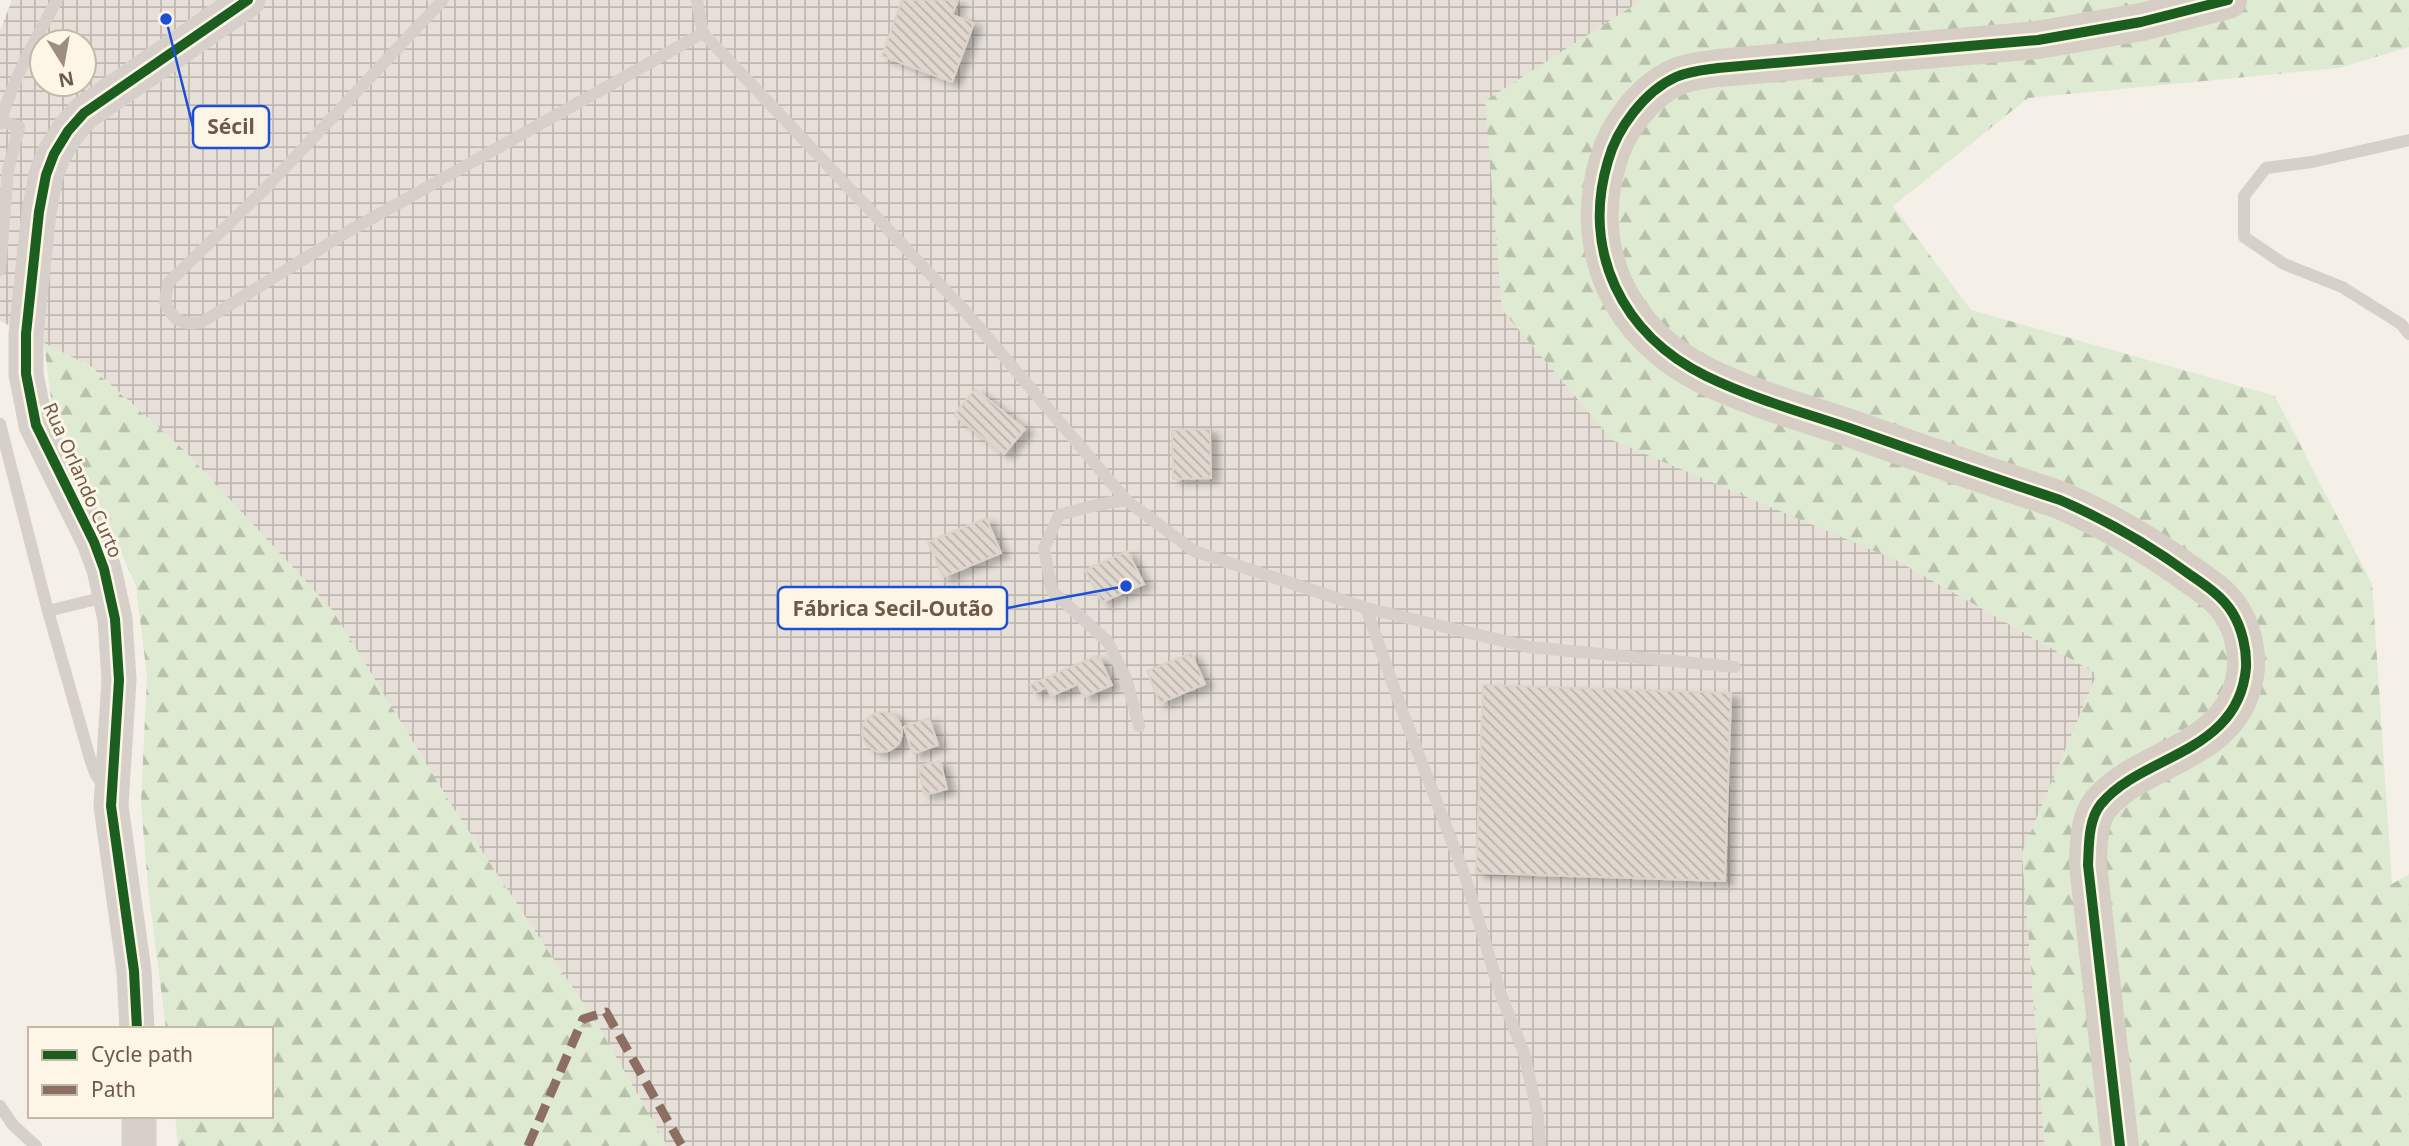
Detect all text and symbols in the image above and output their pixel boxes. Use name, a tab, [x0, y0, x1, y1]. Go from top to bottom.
north arrow	[28, 28, 98, 98]
text: N	[56, 65, 76, 94]
callout: Sécil	[193, 106, 269, 148]
text: Sécil	[207, 112, 255, 140]
street label: Rua Orlando Curto	[37, 398, 129, 562]
callout: Fábrica Secil-Outão	[778, 587, 1007, 629]
text: Fábrica Secil-Outão	[792, 594, 994, 622]
legend	[28, 1027, 273, 1118]
text: Cycle path	[91, 1040, 193, 1068]
text: Path	[91, 1075, 136, 1103]

